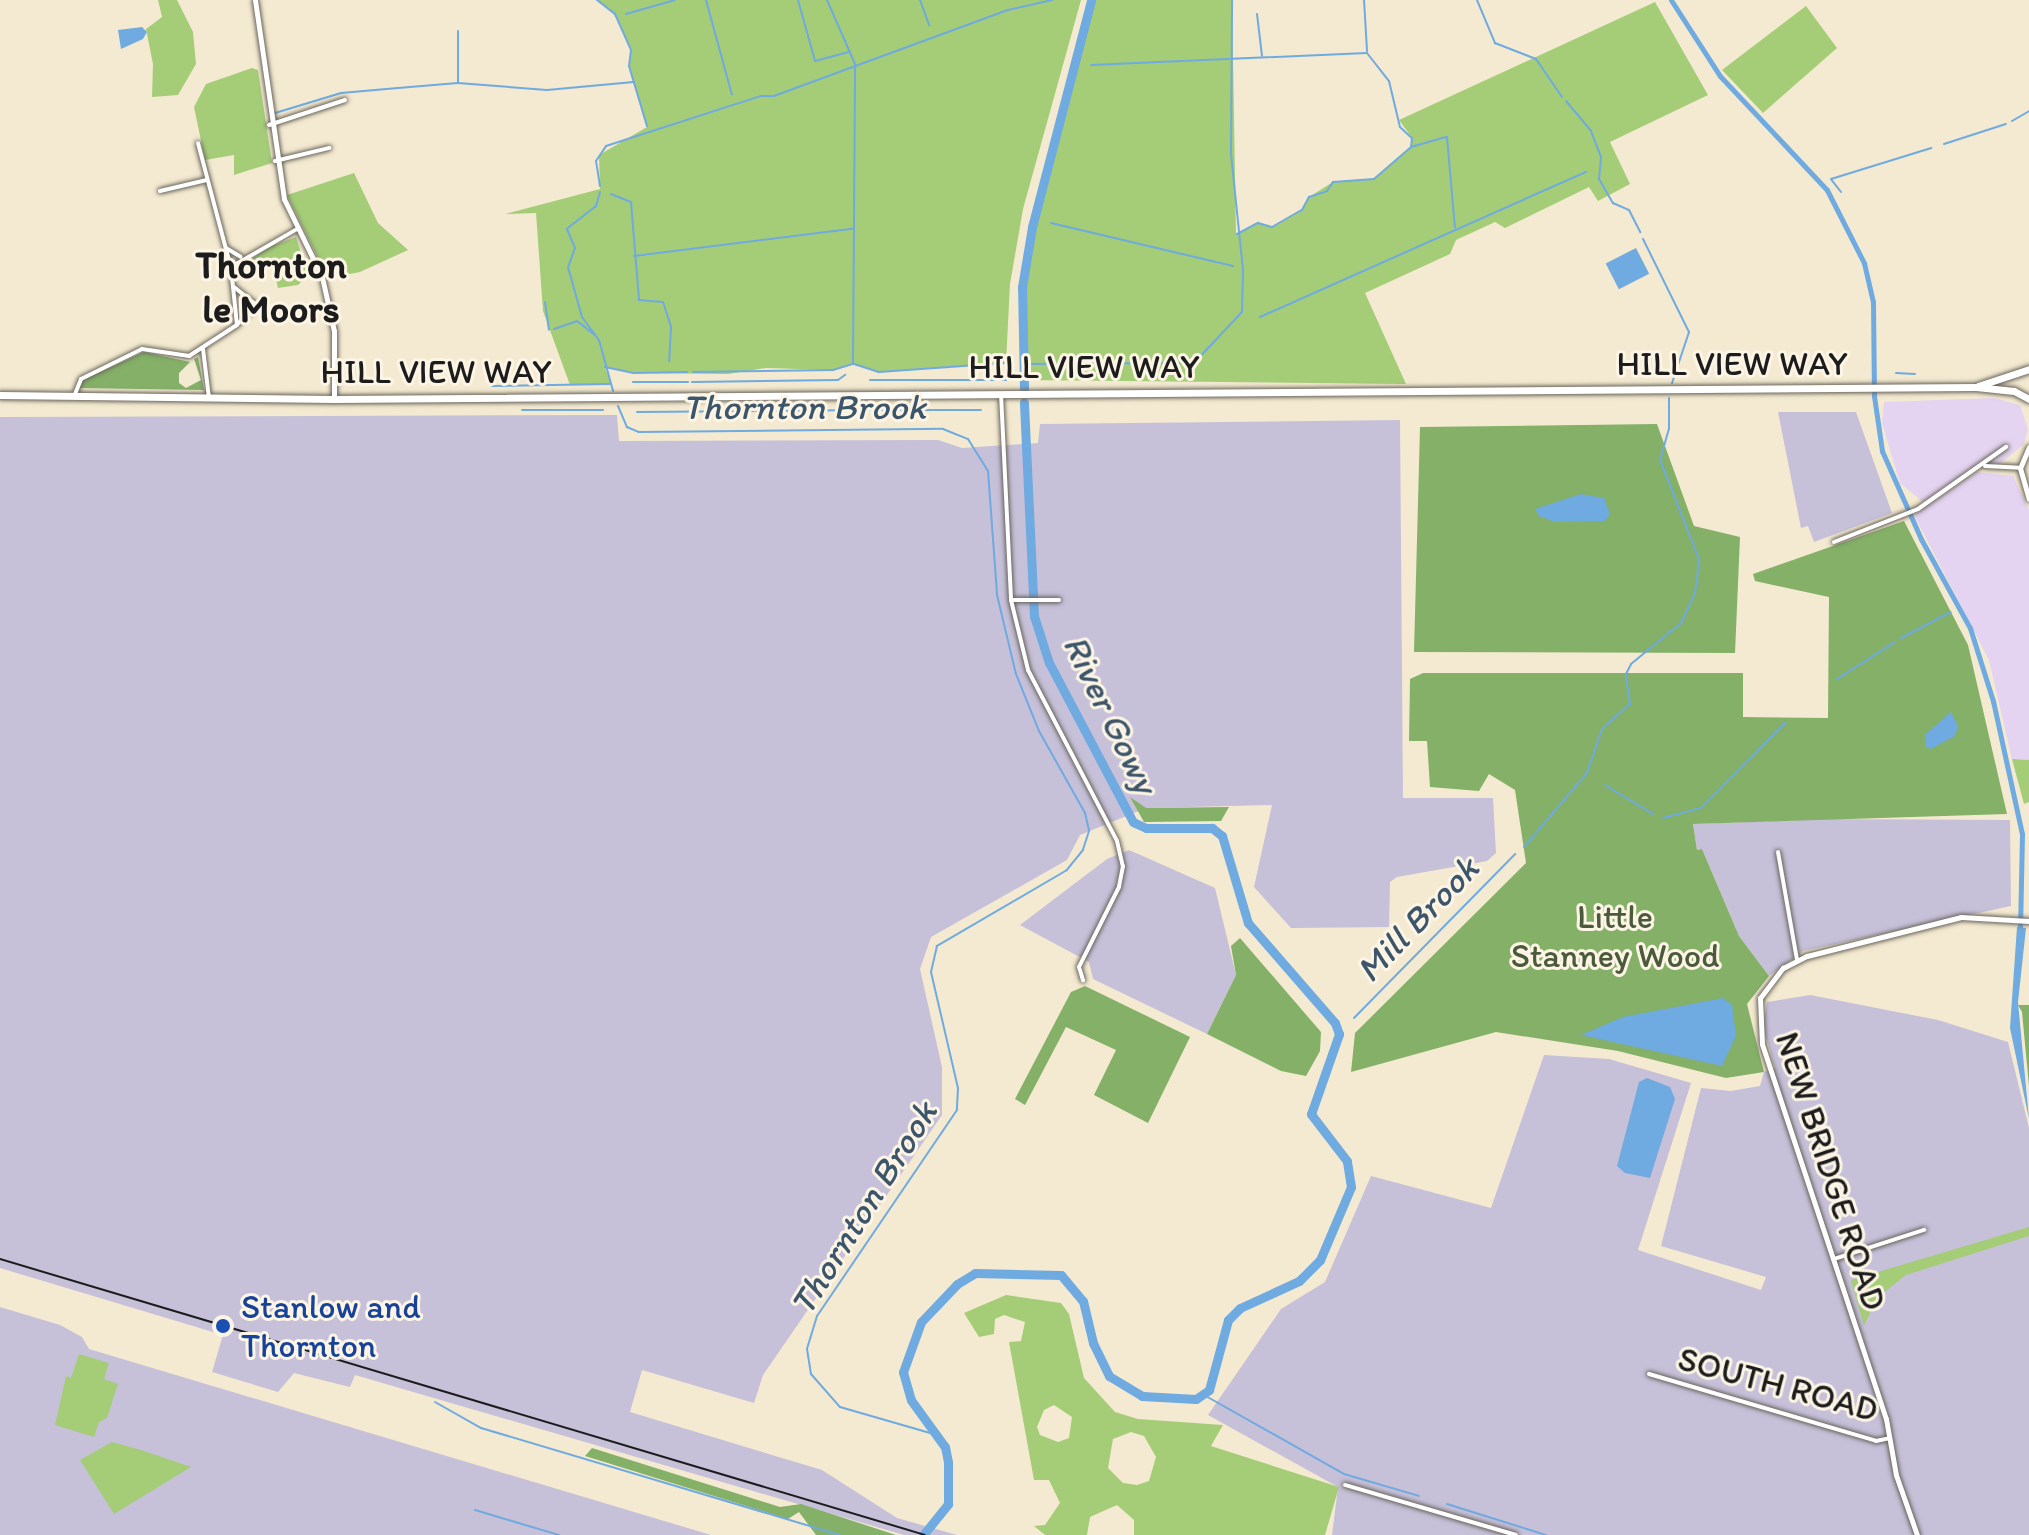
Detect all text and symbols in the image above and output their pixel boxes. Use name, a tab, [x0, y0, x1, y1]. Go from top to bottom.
district label: Thornton le Moors	[196, 243, 346, 332]
street label: HILL VIEW WAY	[1614, 344, 1850, 384]
street label: HILL VIEW WAY	[966, 347, 1202, 387]
street label: HILL VIEW WAY	[318, 352, 554, 392]
water label: Thornton Brook	[682, 385, 926, 429]
water label: River Gowy	[1054, 628, 1168, 800]
water label: Mill Brook	[1346, 847, 1488, 991]
park label: Little Stanney Wood	[1511, 896, 1719, 976]
street label: NEW BRIDGE ROAD	[1766, 1024, 1896, 1318]
water label: Thornton Brook	[780, 1093, 946, 1323]
place label: Stanlow and Thornton	[241, 1286, 422, 1366]
marker: Stanlow and Thornton	[212, 1315, 234, 1337]
street label: SOUTH ROAD	[1674, 1338, 1882, 1430]

